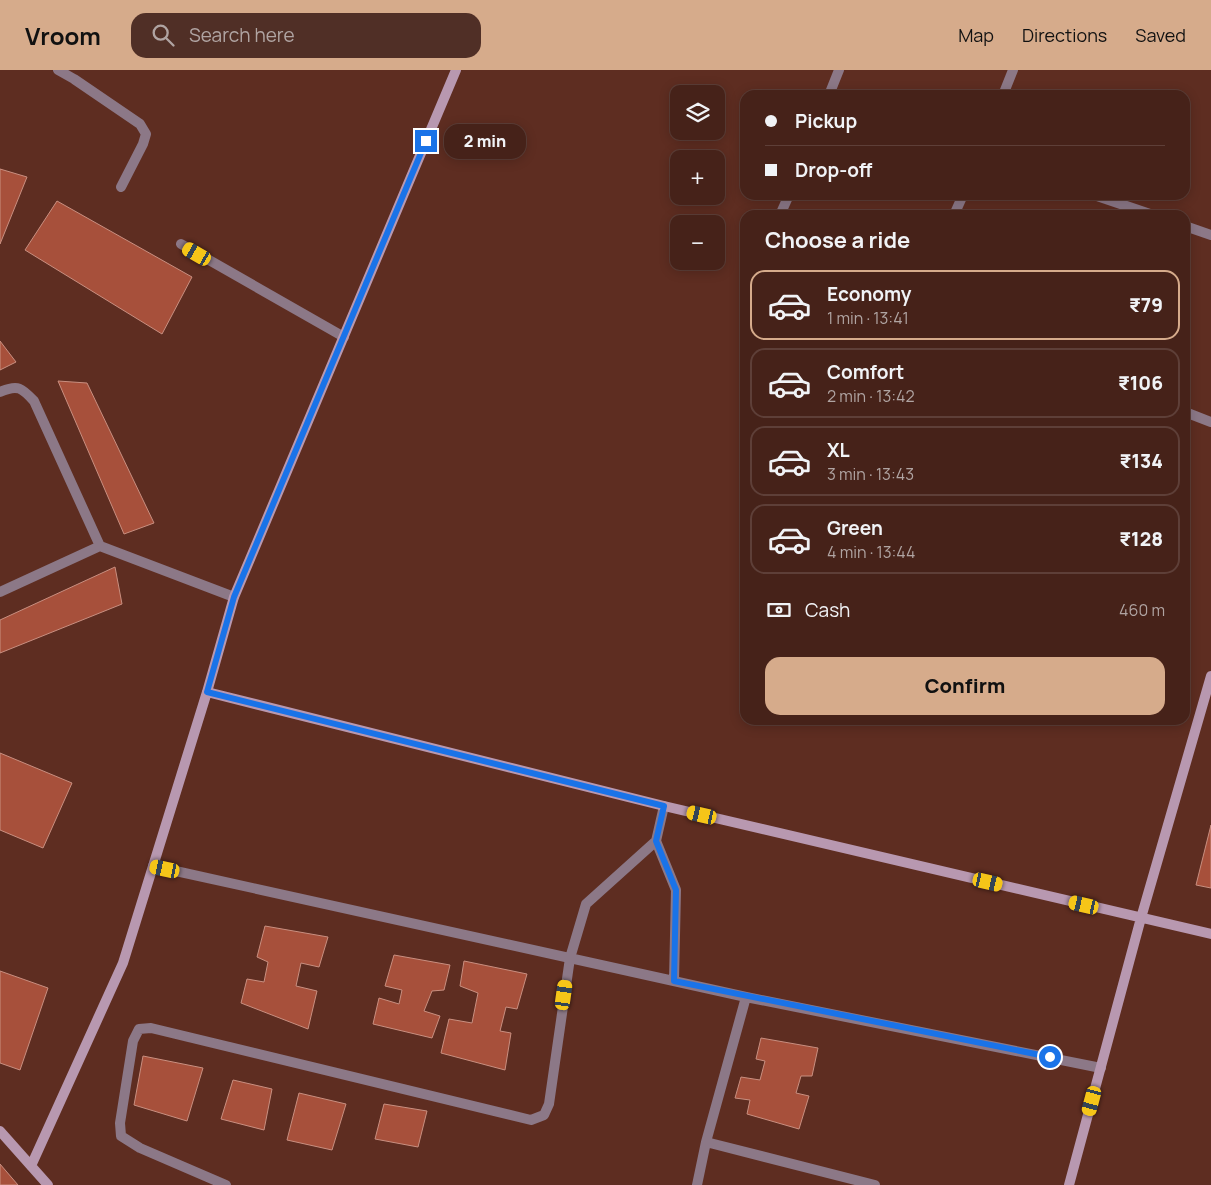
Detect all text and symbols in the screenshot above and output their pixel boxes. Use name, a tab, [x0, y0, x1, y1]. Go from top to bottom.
search box	[131, 13, 481, 58]
text: Vroom	[25, 19, 101, 52]
icon: search	[149, 21, 177, 49]
text: Search here	[189, 22, 295, 48]
text: Map	[958, 23, 994, 47]
text: Directions	[1022, 23, 1107, 47]
text: Saved	[1135, 23, 1186, 47]
map controls	[670, 85, 725, 270]
button: layers	[670, 85, 725, 140]
text: Pickup	[795, 108, 857, 134]
callout: 2 min	[444, 124, 526, 158]
route end	[415, 130, 437, 152]
text: 2 min	[464, 130, 506, 152]
button: +	[670, 150, 725, 205]
text: Drop-off	[795, 157, 872, 183]
button: −	[670, 215, 725, 270]
text: Choose a ride	[765, 225, 910, 255]
car	[180, 240, 213, 268]
text: Economy	[827, 281, 911, 307]
icon: car	[767, 283, 812, 328]
text: ₹79	[1129, 292, 1163, 318]
text: 1 min · 13:41	[827, 307, 909, 329]
text: Comfort	[827, 359, 904, 385]
icon: car	[767, 361, 812, 406]
text: ₹106	[1118, 370, 1163, 396]
text: 2 min · 13:42	[827, 385, 915, 407]
text: XL	[827, 437, 850, 463]
icon: car	[767, 439, 812, 484]
text: ₹134	[1120, 448, 1163, 474]
text: 3 min · 13:43	[827, 463, 914, 485]
text: Green	[827, 515, 883, 541]
icon: car	[767, 517, 812, 562]
text: ₹128	[1119, 526, 1163, 552]
text: 4 min · 13:44	[827, 541, 915, 563]
icon: cash	[765, 596, 793, 624]
text: Cash	[805, 597, 850, 623]
text: 460 m	[1119, 599, 1165, 621]
button: Confirm	[765, 657, 1165, 715]
car	[685, 804, 718, 826]
car	[148, 859, 181, 879]
car	[971, 871, 1004, 893]
car	[1067, 894, 1100, 916]
car	[554, 979, 573, 1011]
route start	[1039, 1046, 1061, 1068]
car	[1080, 1085, 1103, 1117]

